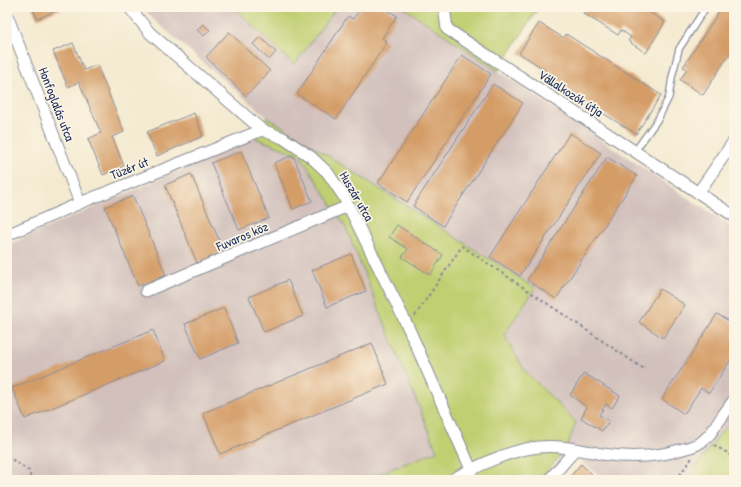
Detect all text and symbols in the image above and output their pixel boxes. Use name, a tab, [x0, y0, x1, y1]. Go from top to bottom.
street label: Honfoglalás utca	[35, 64, 79, 144]
street label: Vállalkozók útja	[535, 65, 607, 121]
street label: Tüzér út	[107, 152, 151, 184]
street label: Huszár utca	[336, 168, 378, 224]
street label: Fuvaros köz	[212, 217, 271, 255]

